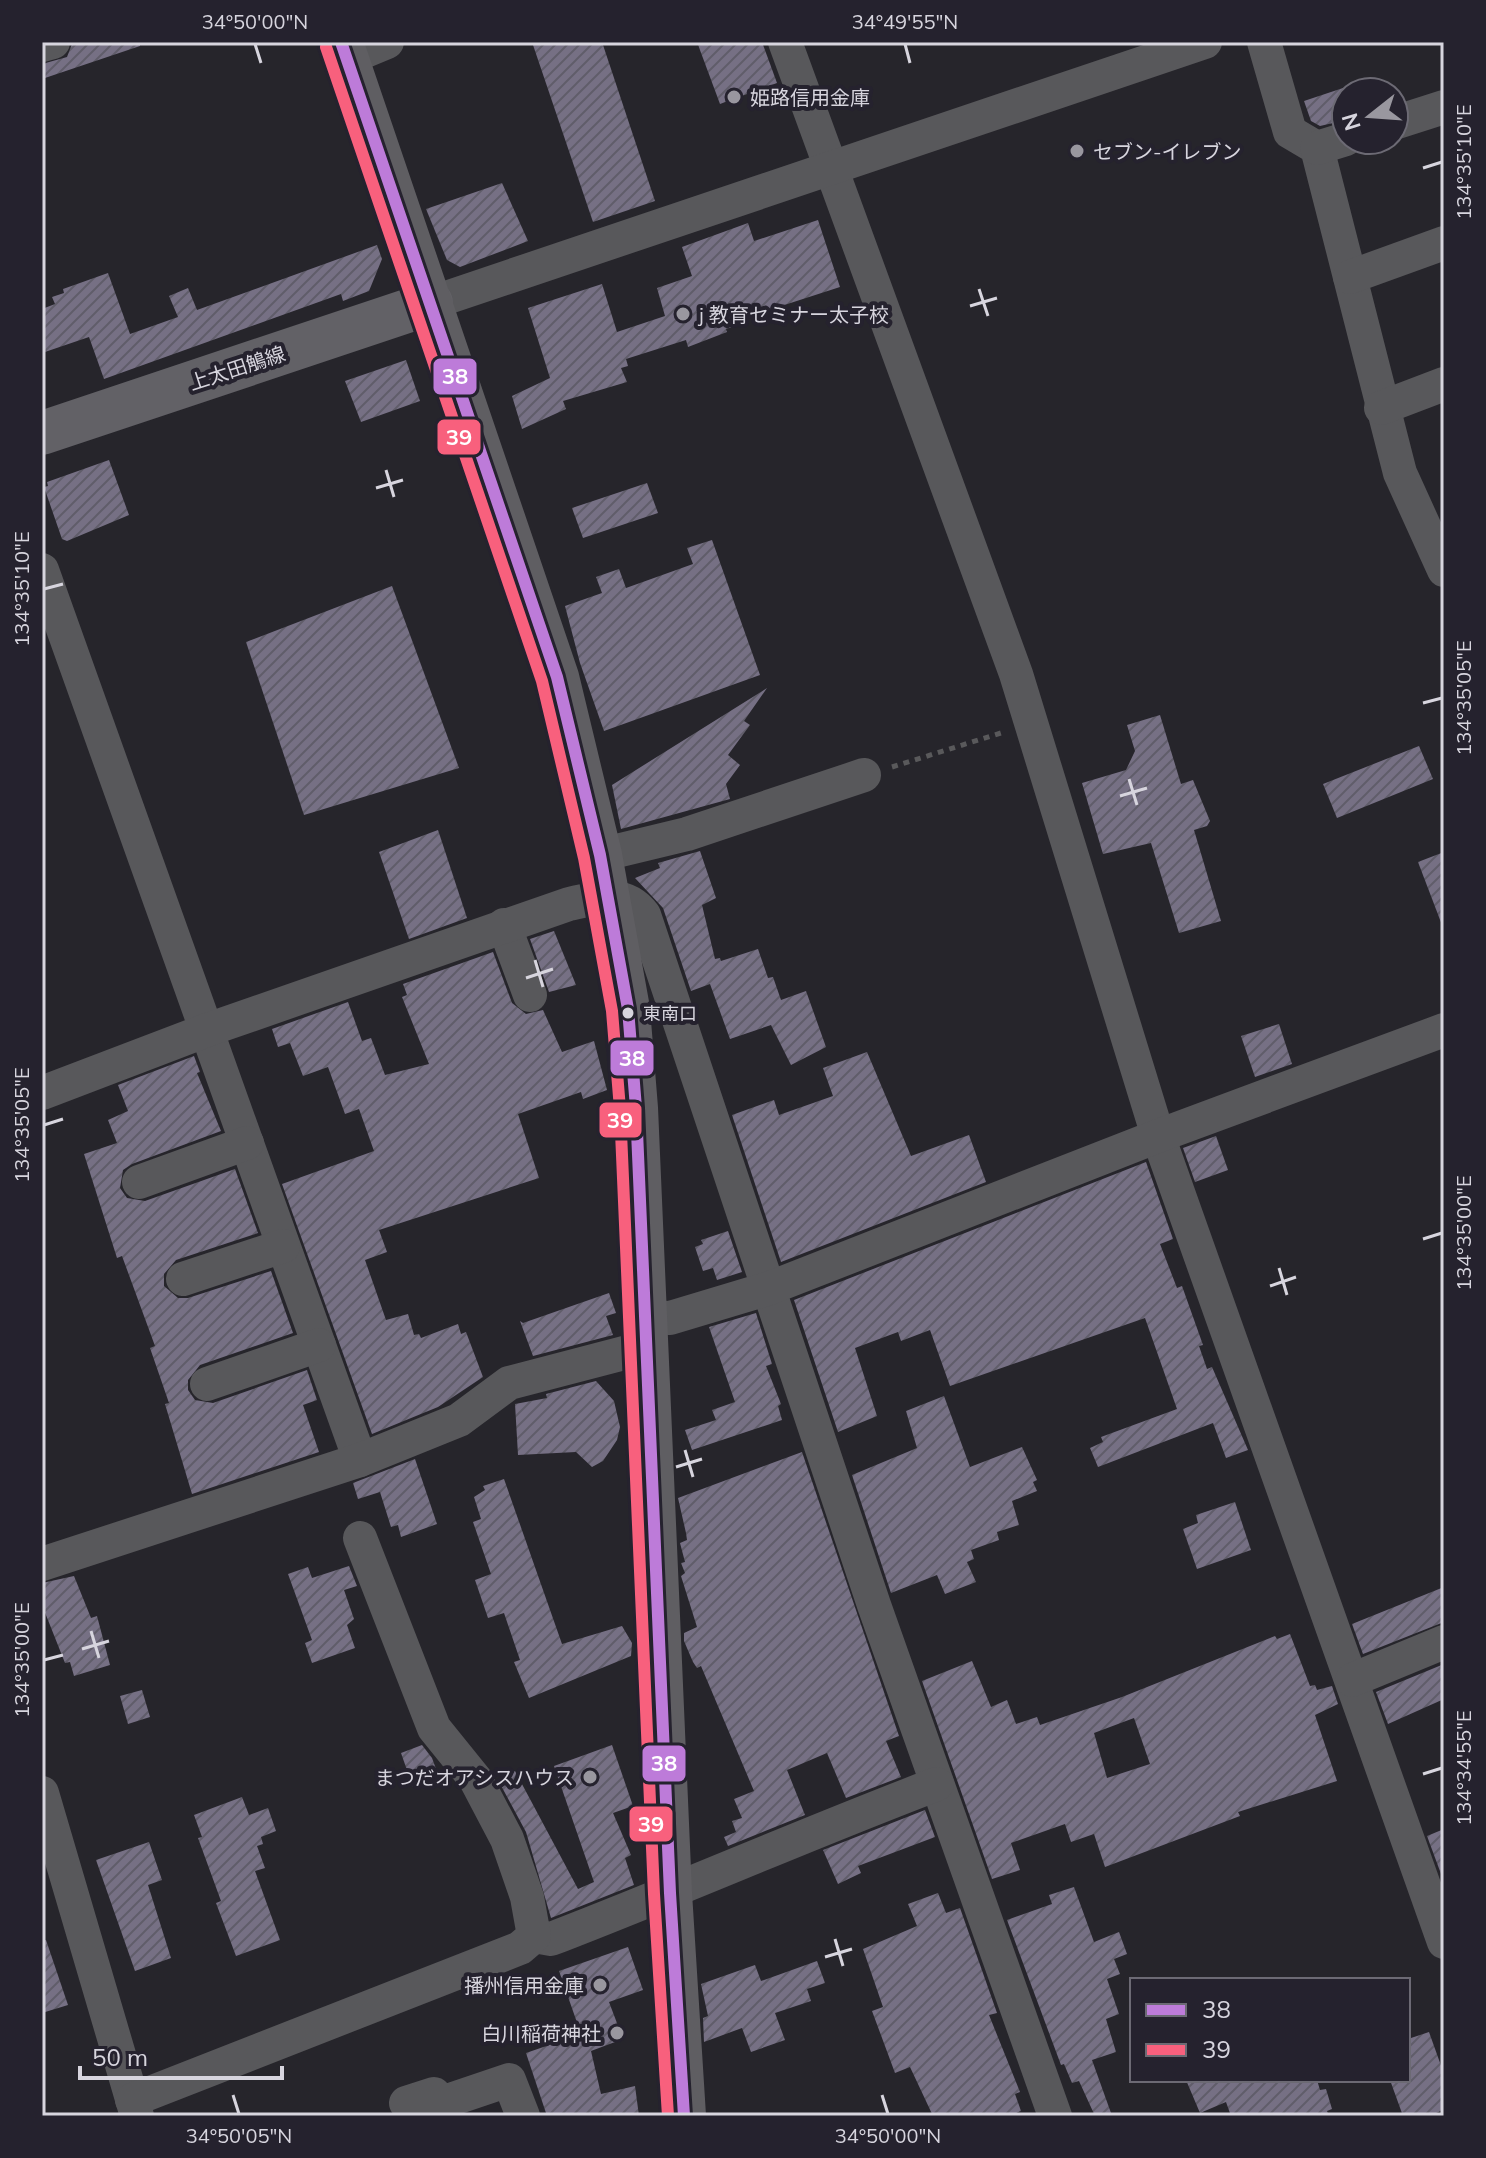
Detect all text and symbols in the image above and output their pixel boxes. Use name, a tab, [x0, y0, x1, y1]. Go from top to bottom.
text: 34°50'00"N	[202, 9, 308, 34]
text: 34°49'55"N	[852, 9, 958, 34]
north arrow	[1330, 76, 1410, 156]
place label: 姫路信用金庫	[750, 85, 870, 110]
marker: 姫路信用金庫	[725, 88, 743, 106]
text: 134°35'10"E	[1451, 104, 1476, 220]
text: N	[1335, 110, 1367, 134]
place label: セブン-イレブン	[1093, 139, 1242, 164]
marker: セブン-イレブン	[1068, 142, 1086, 160]
place label: j 教育セミナー太子校	[697, 302, 889, 327]
marker: j 教育セミナー太子校	[674, 305, 692, 323]
street label: 上太田鵤線	[186, 341, 288, 395]
line badge: 38	[432, 357, 478, 396]
text: 38	[442, 362, 468, 390]
line badge: 39	[436, 418, 482, 456]
text: 39	[446, 423, 472, 451]
text: 134°35'10"E	[9, 531, 34, 647]
text: 134°35'05"E	[1451, 640, 1476, 756]
place label: 東南口	[643, 1002, 697, 1025]
marker: 東南口	[620, 1005, 636, 1021]
line badge: 38	[609, 1039, 655, 1077]
text: 38	[619, 1044, 645, 1072]
text: 134°35'05"E	[9, 1067, 34, 1183]
line badge: 39	[598, 1101, 643, 1139]
text: 39	[607, 1106, 633, 1134]
text: 134°35'00"E	[1451, 1175, 1476, 1291]
text: 134°35'00"E	[9, 1602, 34, 1718]
text: 134°34'55"E	[1451, 1710, 1476, 1826]
line badge: 38	[641, 1744, 687, 1783]
text: 38	[651, 1749, 677, 1777]
place label: まつだオアシスハウス	[375, 1765, 574, 1790]
marker: まつだオアシスハウス	[581, 1768, 599, 1786]
line badge: 39	[628, 1805, 674, 1843]
text: 39	[638, 1810, 664, 1838]
place label: 播州信用金庫	[464, 1973, 584, 1998]
marker: 播州信用金庫	[591, 1976, 609, 1994]
legend	[1130, 1978, 1410, 2082]
text: 38	[1202, 1994, 1231, 2024]
place label: 白川稲荷神社	[481, 2021, 601, 2046]
marker: 白川稲荷神社	[608, 2024, 626, 2042]
scale bar	[80, 2030, 282, 2080]
text: 39	[1202, 2034, 1231, 2064]
text: 50 m	[92, 2042, 148, 2072]
text: 34°50'05"N	[186, 2123, 292, 2148]
text: 34°50'00"N	[835, 2123, 941, 2148]

